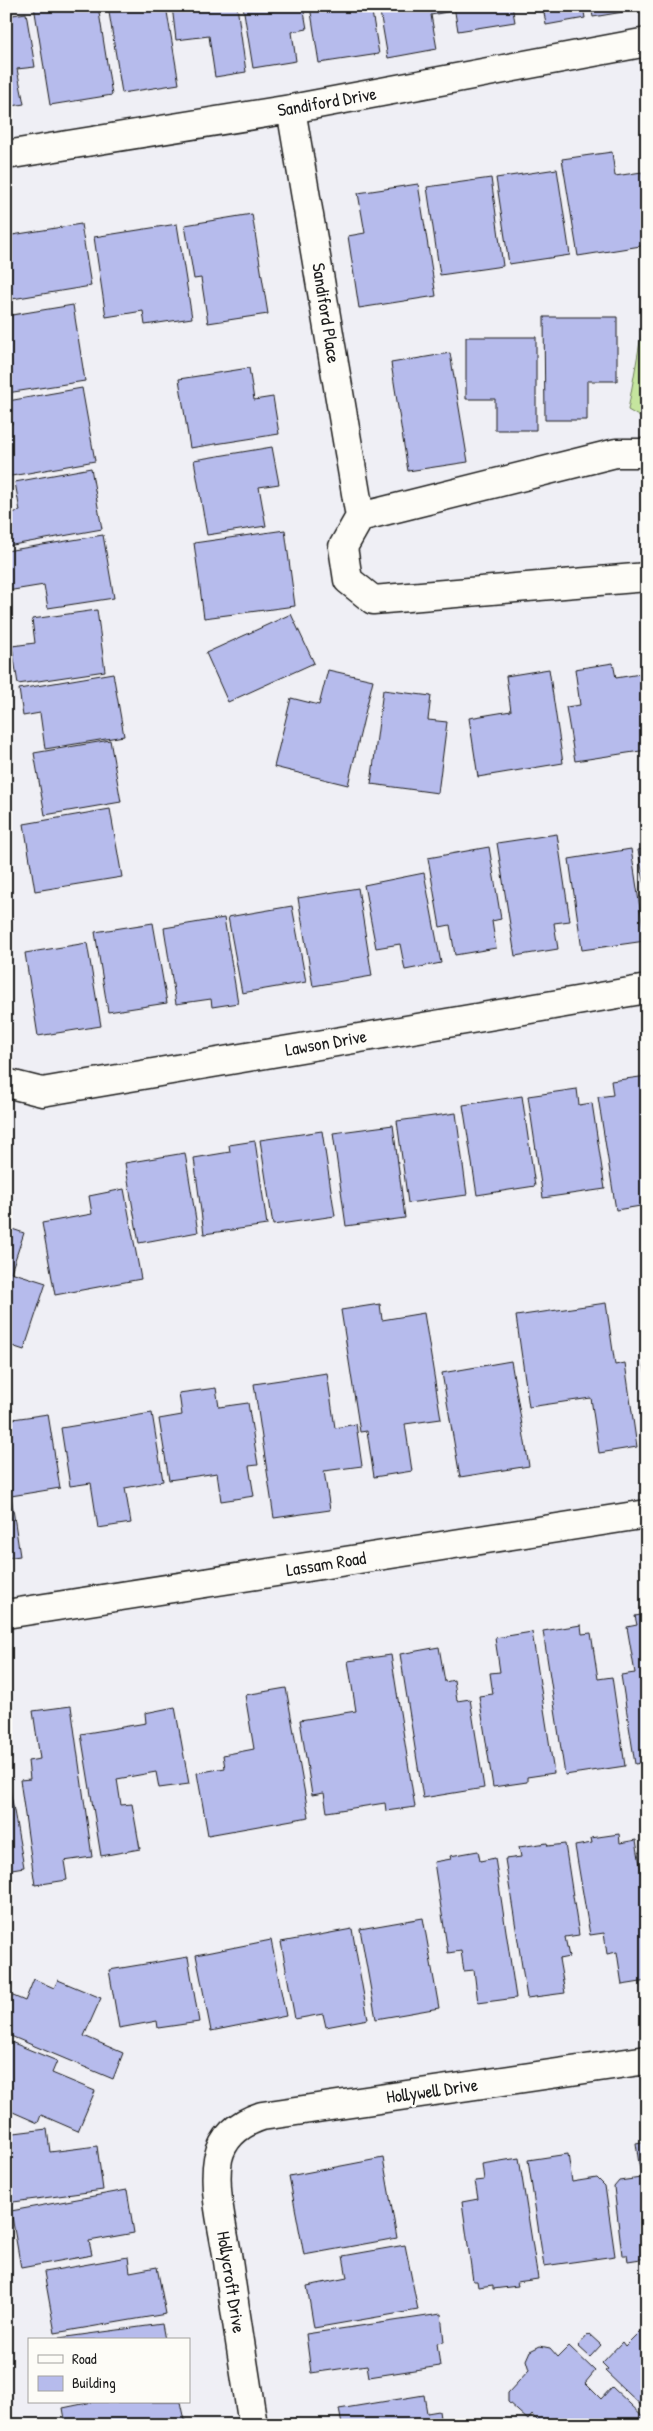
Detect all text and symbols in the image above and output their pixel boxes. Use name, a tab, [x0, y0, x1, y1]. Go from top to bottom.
street label: Sandiford Drive	[275, 80, 378, 123]
street label: Sandiford Place	[306, 261, 347, 365]
street label: Lawson Drive	[283, 1023, 369, 1062]
street label: Lassam Road	[284, 1545, 368, 1582]
street label: Hollywell Drive	[384, 2072, 479, 2109]
street label: Hollycroft Drive	[211, 2229, 252, 2335]
legend	[28, 2338, 190, 2404]
text: Road	[72, 2348, 97, 2369]
text: Building	[72, 2372, 116, 2393]

